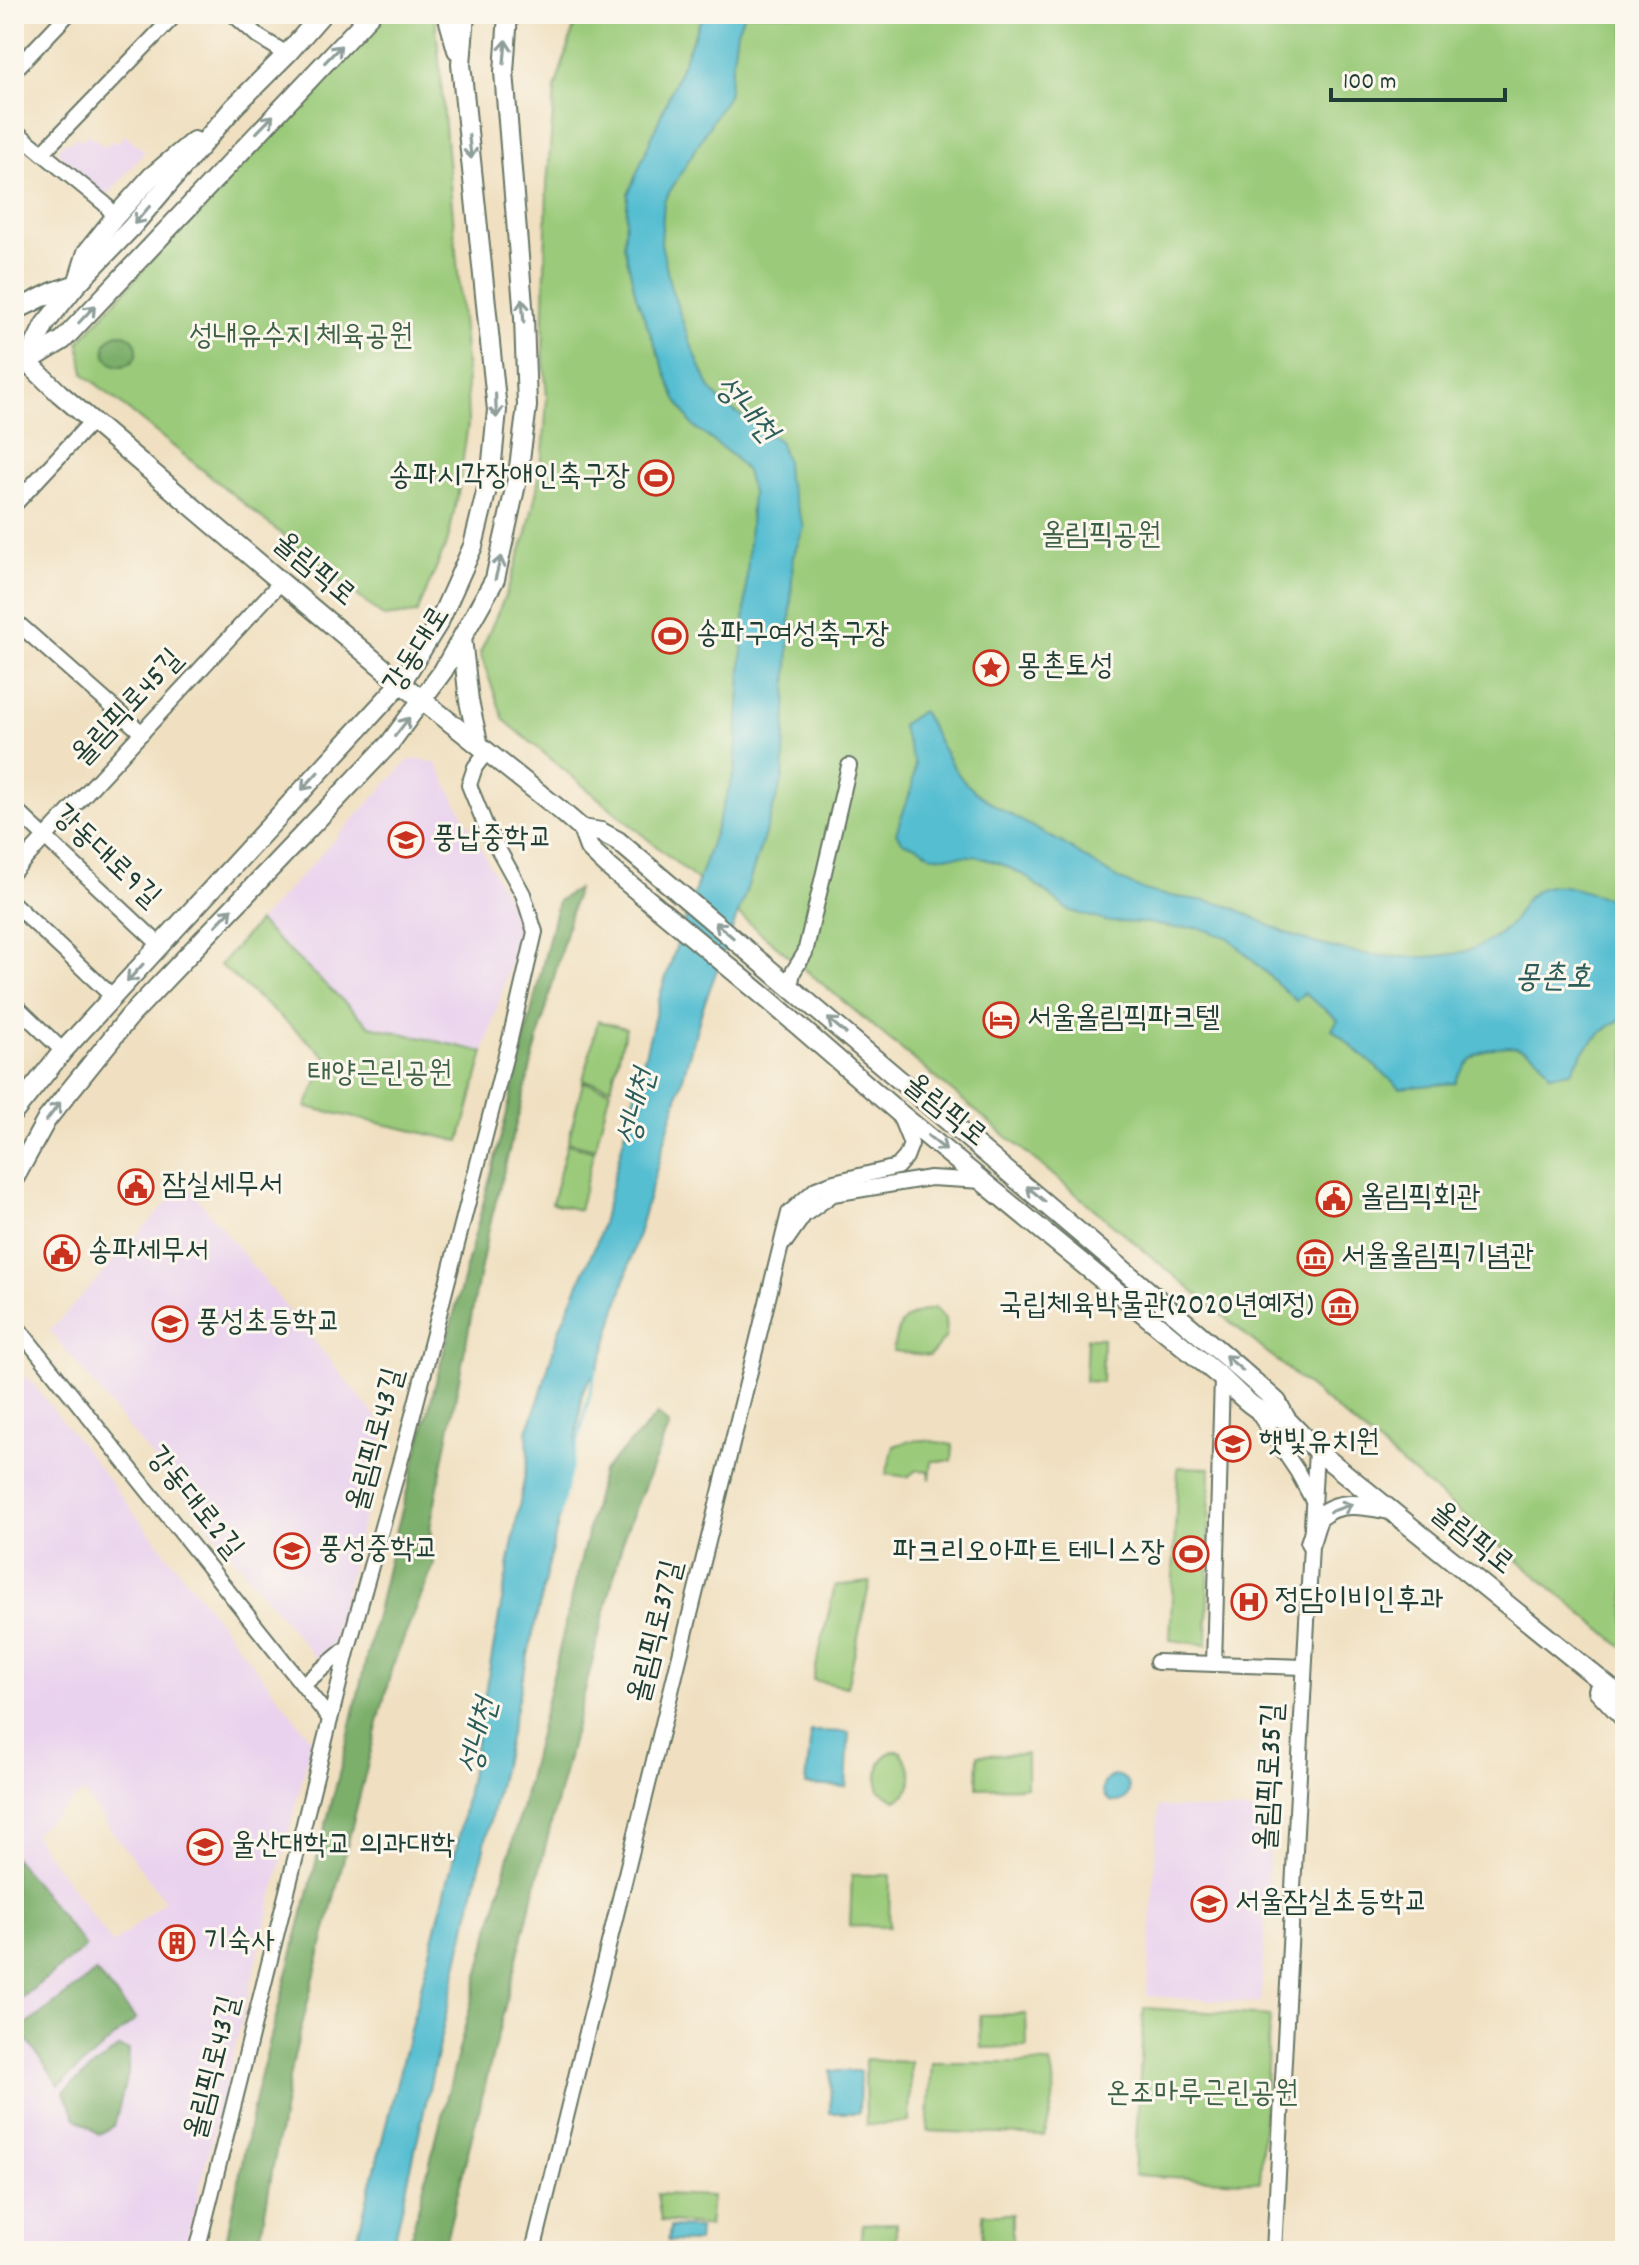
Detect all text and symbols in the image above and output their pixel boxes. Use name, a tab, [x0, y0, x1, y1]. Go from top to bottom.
one-way arrow	[498, 39, 513, 66]
one-way arrow	[323, 44, 342, 64]
scale bar	[1331, 52, 1505, 102]
text: 100 m	[1343, 66, 1396, 100]
one-way arrow	[256, 114, 275, 134]
one-way arrow	[462, 134, 477, 160]
one-way arrow	[133, 204, 151, 224]
one-way arrow	[515, 298, 530, 325]
one-way arrow	[78, 304, 96, 324]
park label: 성내유수지 체육공원	[189, 317, 413, 360]
water label: 성내천	[701, 367, 789, 458]
one-way arrow	[488, 392, 503, 419]
place label: 송파시각장애인축구장	[389, 457, 630, 500]
sports icon: 송파시각장애인축구장	[637, 459, 675, 497]
park label: 올림픽공원	[1041, 516, 1161, 559]
street label: 올림픽로	[262, 523, 364, 619]
one-way arrow	[491, 555, 506, 581]
street label: 강동대로	[375, 599, 463, 703]
place label: 송파구여성축구장	[696, 615, 889, 658]
sports icon: 송파구여성축구장	[651, 617, 689, 655]
street label: 올림픽로45길	[63, 641, 195, 777]
place label: 몽촌토성	[1017, 647, 1114, 690]
place icon: 몽촌토성	[972, 649, 1010, 687]
one-way arrow	[394, 717, 411, 738]
one-way arrow	[301, 771, 320, 791]
street label: 강동대로9길	[41, 796, 169, 920]
place label: 풍납중학교	[432, 819, 553, 862]
school or university icon: 풍납중학교	[387, 821, 425, 859]
one-way arrow	[215, 907, 233, 927]
one-way arrow	[714, 921, 735, 939]
water label: 몽촌호	[1514, 957, 1592, 1003]
one-way arrow	[125, 963, 144, 983]
place label: 서울올림픽파크텔	[1027, 999, 1220, 1042]
hotel icon: 서울올림픽파크텔	[982, 1001, 1020, 1039]
one-way arrow	[828, 1017, 848, 1035]
park label: 태양근린공원	[308, 1054, 452, 1097]
water label: 성내천	[607, 1062, 671, 1151]
street label: 올림픽로	[893, 1065, 995, 1159]
one-way arrow	[44, 1102, 61, 1123]
one-way arrow	[926, 1135, 947, 1152]
place label: 잠실세무서	[162, 1166, 283, 1209]
public building icon: 잠실세무서	[117, 1168, 155, 1206]
place label: 올림픽회관	[1360, 1178, 1481, 1221]
public building icon: 올림픽회관	[1315, 1180, 1353, 1218]
one-way arrow	[1026, 1185, 1047, 1203]
place label: 송파세무서	[88, 1232, 209, 1275]
public building icon: 송파세무서	[43, 1234, 81, 1272]
place label: 서울올림픽기념관	[1341, 1237, 1534, 1280]
museum icon: 서울올림픽기념관	[1296, 1239, 1334, 1277]
place label: 국립체육박물관(2020년예정)	[999, 1286, 1314, 1329]
museum icon: 국립체육박물관(2020년예정)	[1321, 1288, 1359, 1326]
place label: 풍성초등학교	[196, 1303, 341, 1346]
school or university icon: 풍성초등학교	[151, 1305, 189, 1343]
one-way arrow	[1224, 1354, 1244, 1372]
street label: 올림픽로43길	[338, 1364, 418, 1516]
place label: 햇빛유치원	[1259, 1423, 1380, 1466]
school or university icon: 햇빛유치원	[1214, 1425, 1252, 1463]
street label: 강동대로2길	[134, 1438, 252, 1570]
street label: 올림픽로	[1420, 1493, 1522, 1587]
one-way arrow	[1328, 1500, 1353, 1515]
place label: 풍성중학교	[318, 1530, 439, 1573]
school or university icon: 풍성중학교	[273, 1532, 311, 1570]
place label: 파크리오아파트 테니스장	[893, 1533, 1165, 1576]
sports icon: 파크리오아파트 테니스장	[1172, 1535, 1210, 1573]
street label: 올림픽로37길	[620, 1556, 696, 1708]
place label: 정담이비인후과	[1275, 1581, 1444, 1624]
hospital icon: 정담이비인후과	[1230, 1583, 1268, 1621]
water label: 성내천	[449, 1691, 513, 1780]
street label: 올림픽로35길	[1247, 1702, 1297, 1852]
place label: 울산대학교 의과대학	[231, 1826, 455, 1869]
school or university icon: 울산대학교 의과대학	[186, 1828, 224, 1866]
place label: 서울잠실초등학교	[1235, 1883, 1428, 1926]
school or university icon: 서울잠실초등학교	[1190, 1885, 1228, 1923]
place label: 기숙사	[203, 1922, 275, 1965]
building icon: 기숙사	[158, 1924, 196, 1962]
street label: 올림픽로43길	[176, 1992, 254, 2144]
park label: 온조마루근린공원	[1105, 2074, 1299, 2117]

